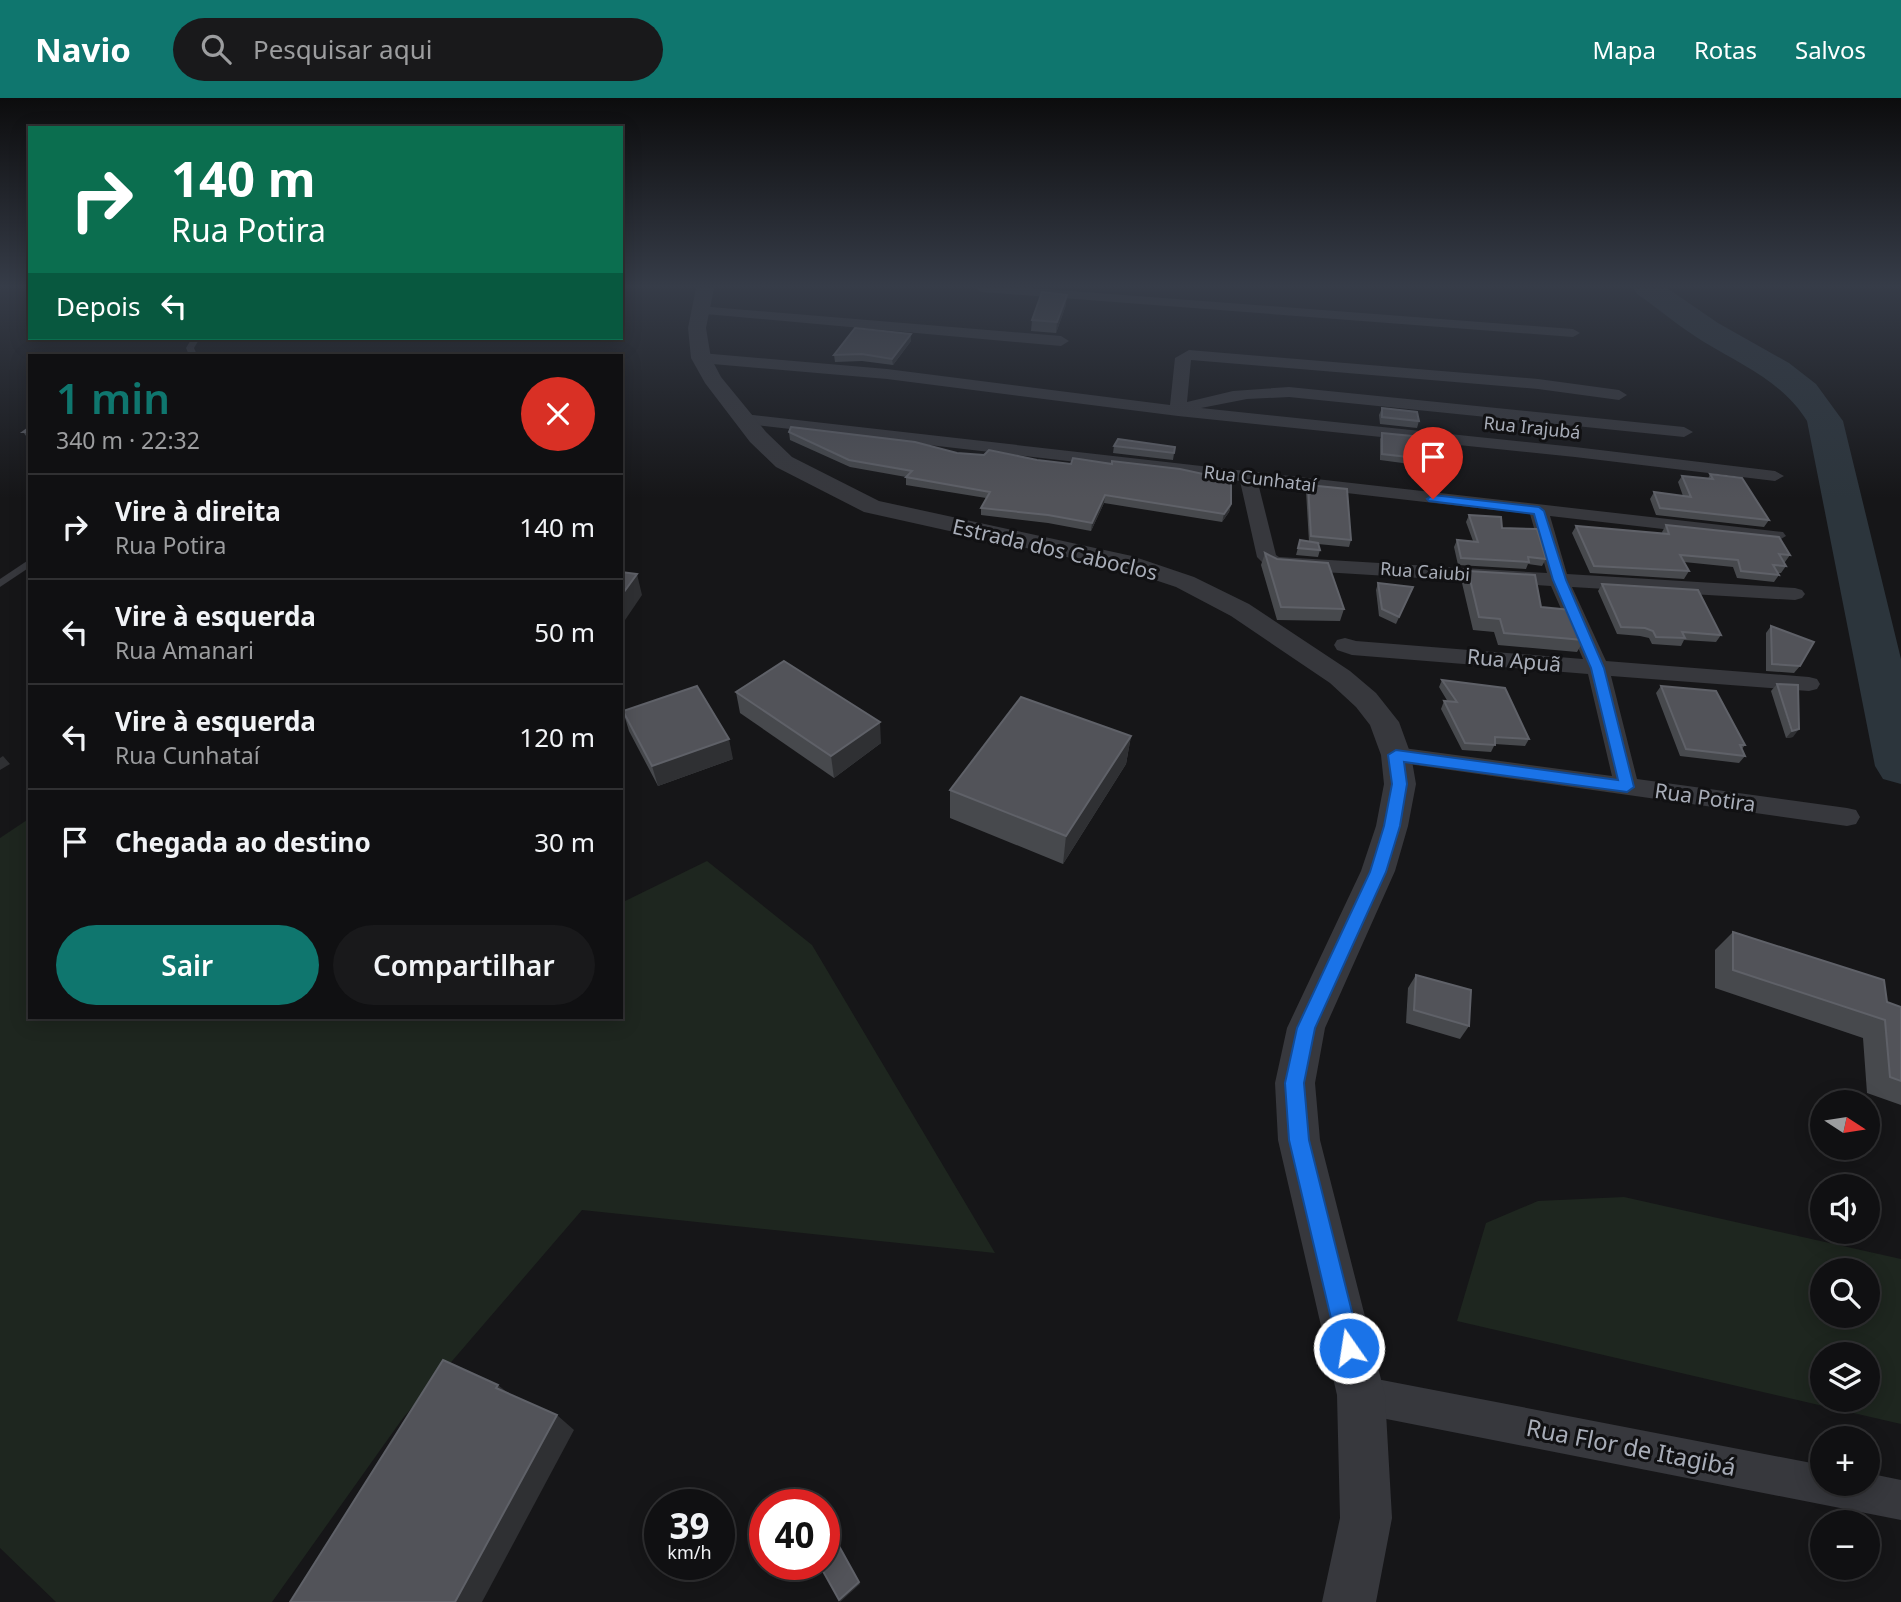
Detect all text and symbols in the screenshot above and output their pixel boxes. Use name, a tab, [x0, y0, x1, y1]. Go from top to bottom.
search box	[173, 18, 663, 81]
text: Navio	[35, 27, 131, 72]
icon: search	[197, 30, 235, 68]
text: Pesquisar aqui	[253, 31, 432, 67]
text: Mapa	[1592, 33, 1656, 66]
text: Rotas	[1694, 33, 1757, 66]
text: Salvos	[1795, 33, 1866, 66]
text: 140 m	[171, 145, 316, 211]
icon: right	[56, 154, 147, 245]
text: Rua Potira	[171, 208, 326, 251]
icon: left	[155, 287, 193, 325]
text: Depois	[56, 288, 141, 324]
text: 1 min	[56, 369, 170, 426]
button: close	[521, 377, 595, 451]
street label: Rua Irajubá	[1482, 410, 1582, 444]
text: 340 m · 22:32	[56, 424, 200, 456]
pin	[1403, 427, 1463, 499]
icon: arrive	[1414, 438, 1452, 476]
street label: Rua Cunhataí	[1202, 459, 1318, 497]
text: Vire à direita	[115, 493, 281, 529]
icon: right	[56, 508, 94, 546]
text: 140 m	[519, 509, 595, 545]
street label: Estrada dos Caboclos	[950, 512, 1160, 586]
text: Rua Potira	[115, 529, 226, 561]
street label: Rua Caiubi	[1379, 556, 1471, 586]
text: Vire à esquerda	[115, 598, 316, 634]
icon: left	[56, 613, 94, 651]
text: 50 m	[534, 614, 595, 650]
text: Rua Amanari	[115, 634, 254, 666]
street label: Rua Apuã	[1466, 642, 1562, 678]
text: Vire à esquerda	[115, 703, 316, 739]
icon: left	[56, 718, 94, 756]
text: 120 m	[519, 719, 595, 755]
text: Rua Cunhataí	[115, 739, 260, 771]
street label: Rua Potira	[1653, 776, 1757, 818]
icon: arrive	[56, 823, 94, 861]
text: Chegada ao destino	[115, 824, 371, 860]
text: 30 m	[534, 824, 595, 860]
button: Sair	[56, 925, 319, 1005]
button: Compartilhar	[333, 925, 595, 1005]
north arrow	[1810, 1090, 1880, 1160]
map controls	[1810, 1090, 1880, 1580]
button: sound	[1810, 1174, 1880, 1244]
button: search	[1810, 1258, 1880, 1328]
position arrow	[1312, 1311, 1386, 1385]
button: layers	[1810, 1342, 1880, 1412]
street label: Rua Flor de Itagibá	[1524, 1410, 1739, 1483]
button: +	[1810, 1426, 1880, 1496]
speed limit sign: 40	[749, 1489, 840, 1580]
text: 39	[669, 1502, 710, 1549]
button: −	[1810, 1510, 1880, 1580]
text: km/h	[667, 1540, 712, 1564]

